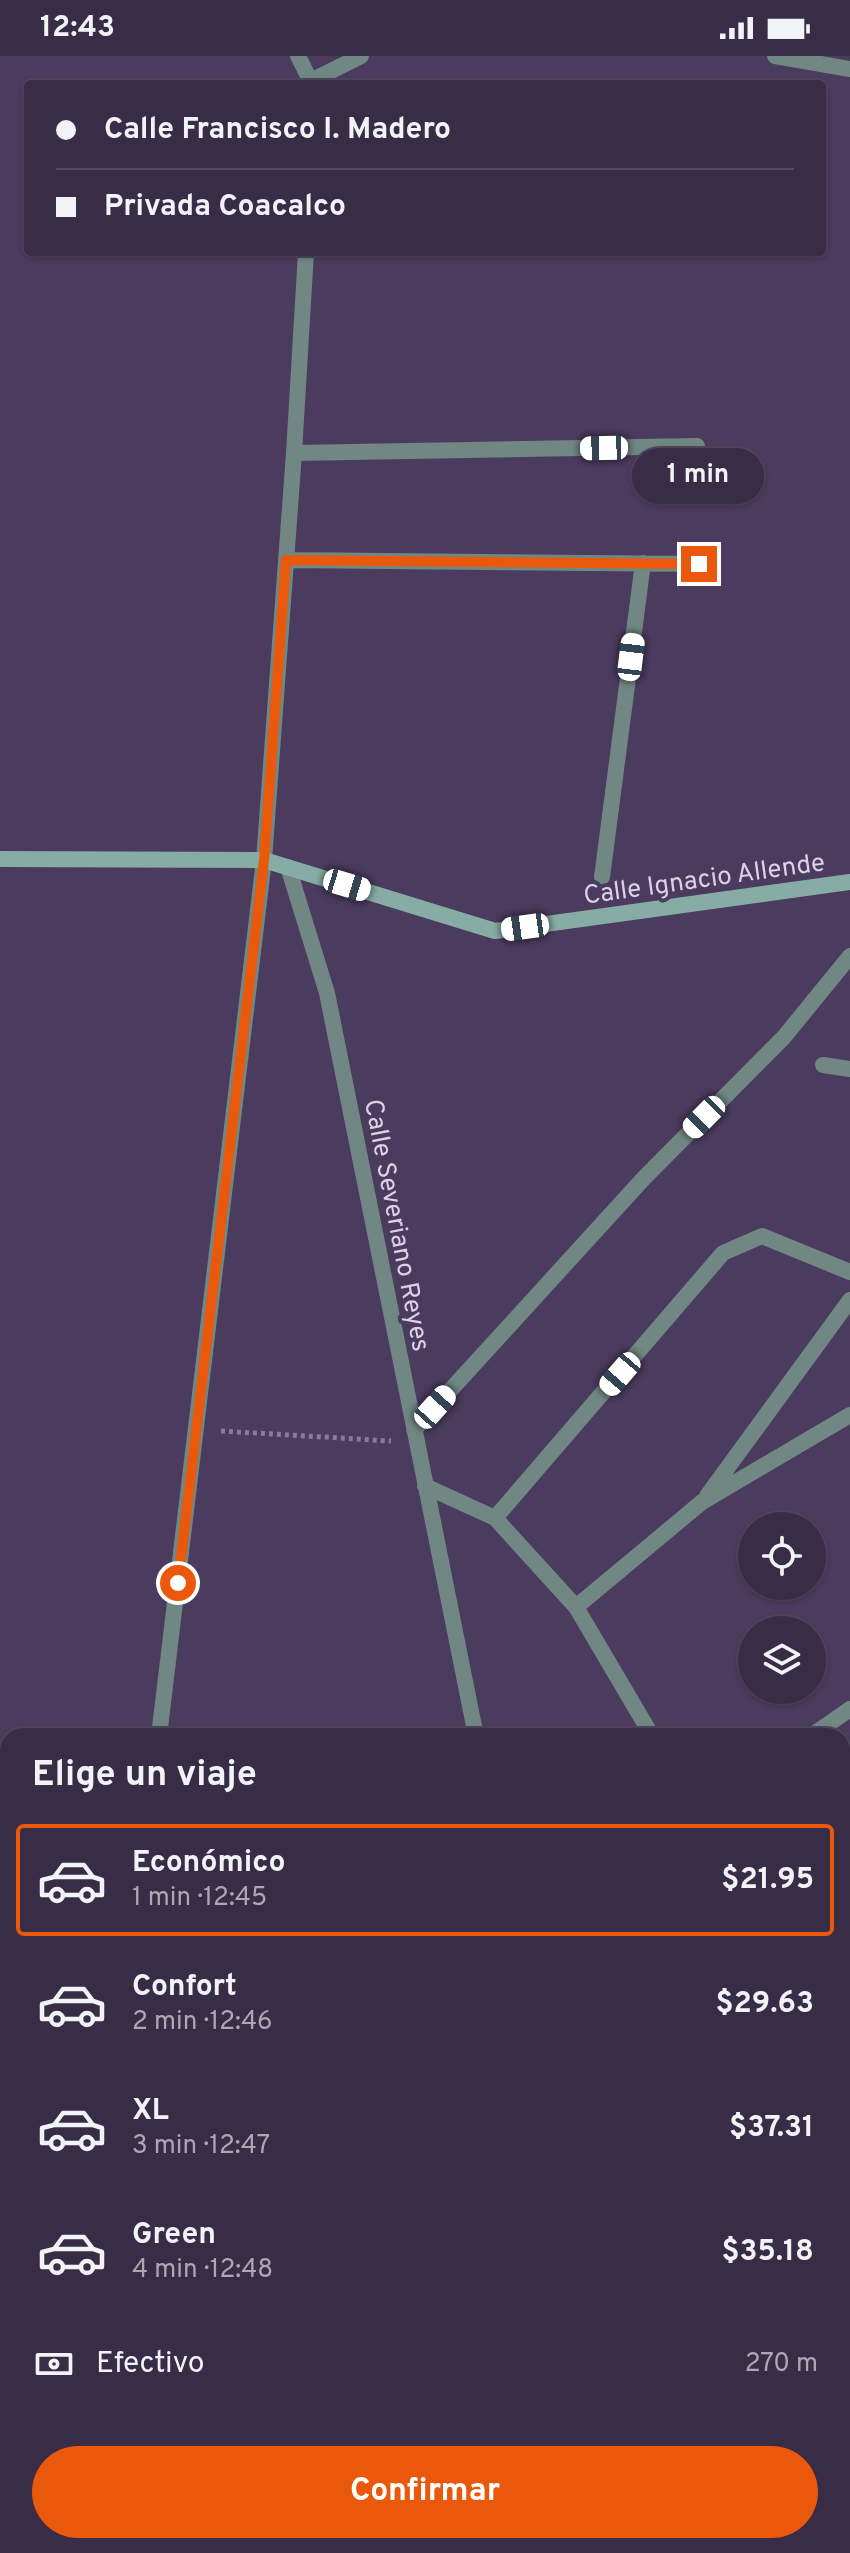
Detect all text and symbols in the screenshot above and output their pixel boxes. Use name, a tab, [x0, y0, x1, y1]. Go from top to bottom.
text: 12:43	[40, 10, 115, 47]
text: Calle Francisco I. Madero	[104, 112, 451, 149]
text: Privada Coacalco	[104, 189, 346, 226]
car	[580, 436, 628, 460]
callout: 1 min	[633, 448, 765, 504]
text: 1 min	[667, 459, 729, 492]
route end	[681, 546, 717, 582]
car	[616, 632, 646, 682]
street label: Calle Ignacio Allende	[581, 847, 827, 914]
car	[321, 867, 373, 903]
car	[500, 912, 550, 942]
car	[679, 1092, 729, 1142]
street label: Calle Severiano Reyes	[355, 1097, 436, 1354]
car	[595, 1348, 645, 1400]
car	[410, 1381, 460, 1433]
map controls	[738, 1512, 826, 1704]
button: locate	[738, 1512, 826, 1600]
route start	[160, 1565, 196, 1601]
button: layers	[738, 1616, 826, 1704]
text: Elige un viaje	[32, 1753, 257, 1799]
icon: car	[36, 1844, 108, 1916]
text: Económico	[132, 1845, 285, 1882]
text: $21.95	[721, 1862, 814, 1899]
text: 1 min · 12:45	[132, 1882, 267, 1915]
icon: car	[36, 1968, 108, 2040]
text: Confort	[132, 1969, 237, 2006]
text: $29.63	[715, 1986, 814, 2023]
text: 2 min · 12:46	[132, 2006, 273, 2039]
icon: car	[36, 2092, 108, 2164]
text: XL	[132, 2093, 169, 2130]
text: $37.31	[729, 2110, 814, 2147]
text: 3 min · 12:47	[132, 2130, 270, 2163]
icon: car	[36, 2216, 108, 2288]
text: Green	[132, 2217, 216, 2254]
text: $35.18	[721, 2234, 814, 2271]
text: 4 min · 12:48	[132, 2254, 273, 2287]
icon: cash	[32, 2342, 76, 2386]
text: Efectivo	[96, 2346, 205, 2383]
text: 270 m	[745, 2348, 818, 2381]
button: Confirmar	[32, 2446, 818, 2538]

